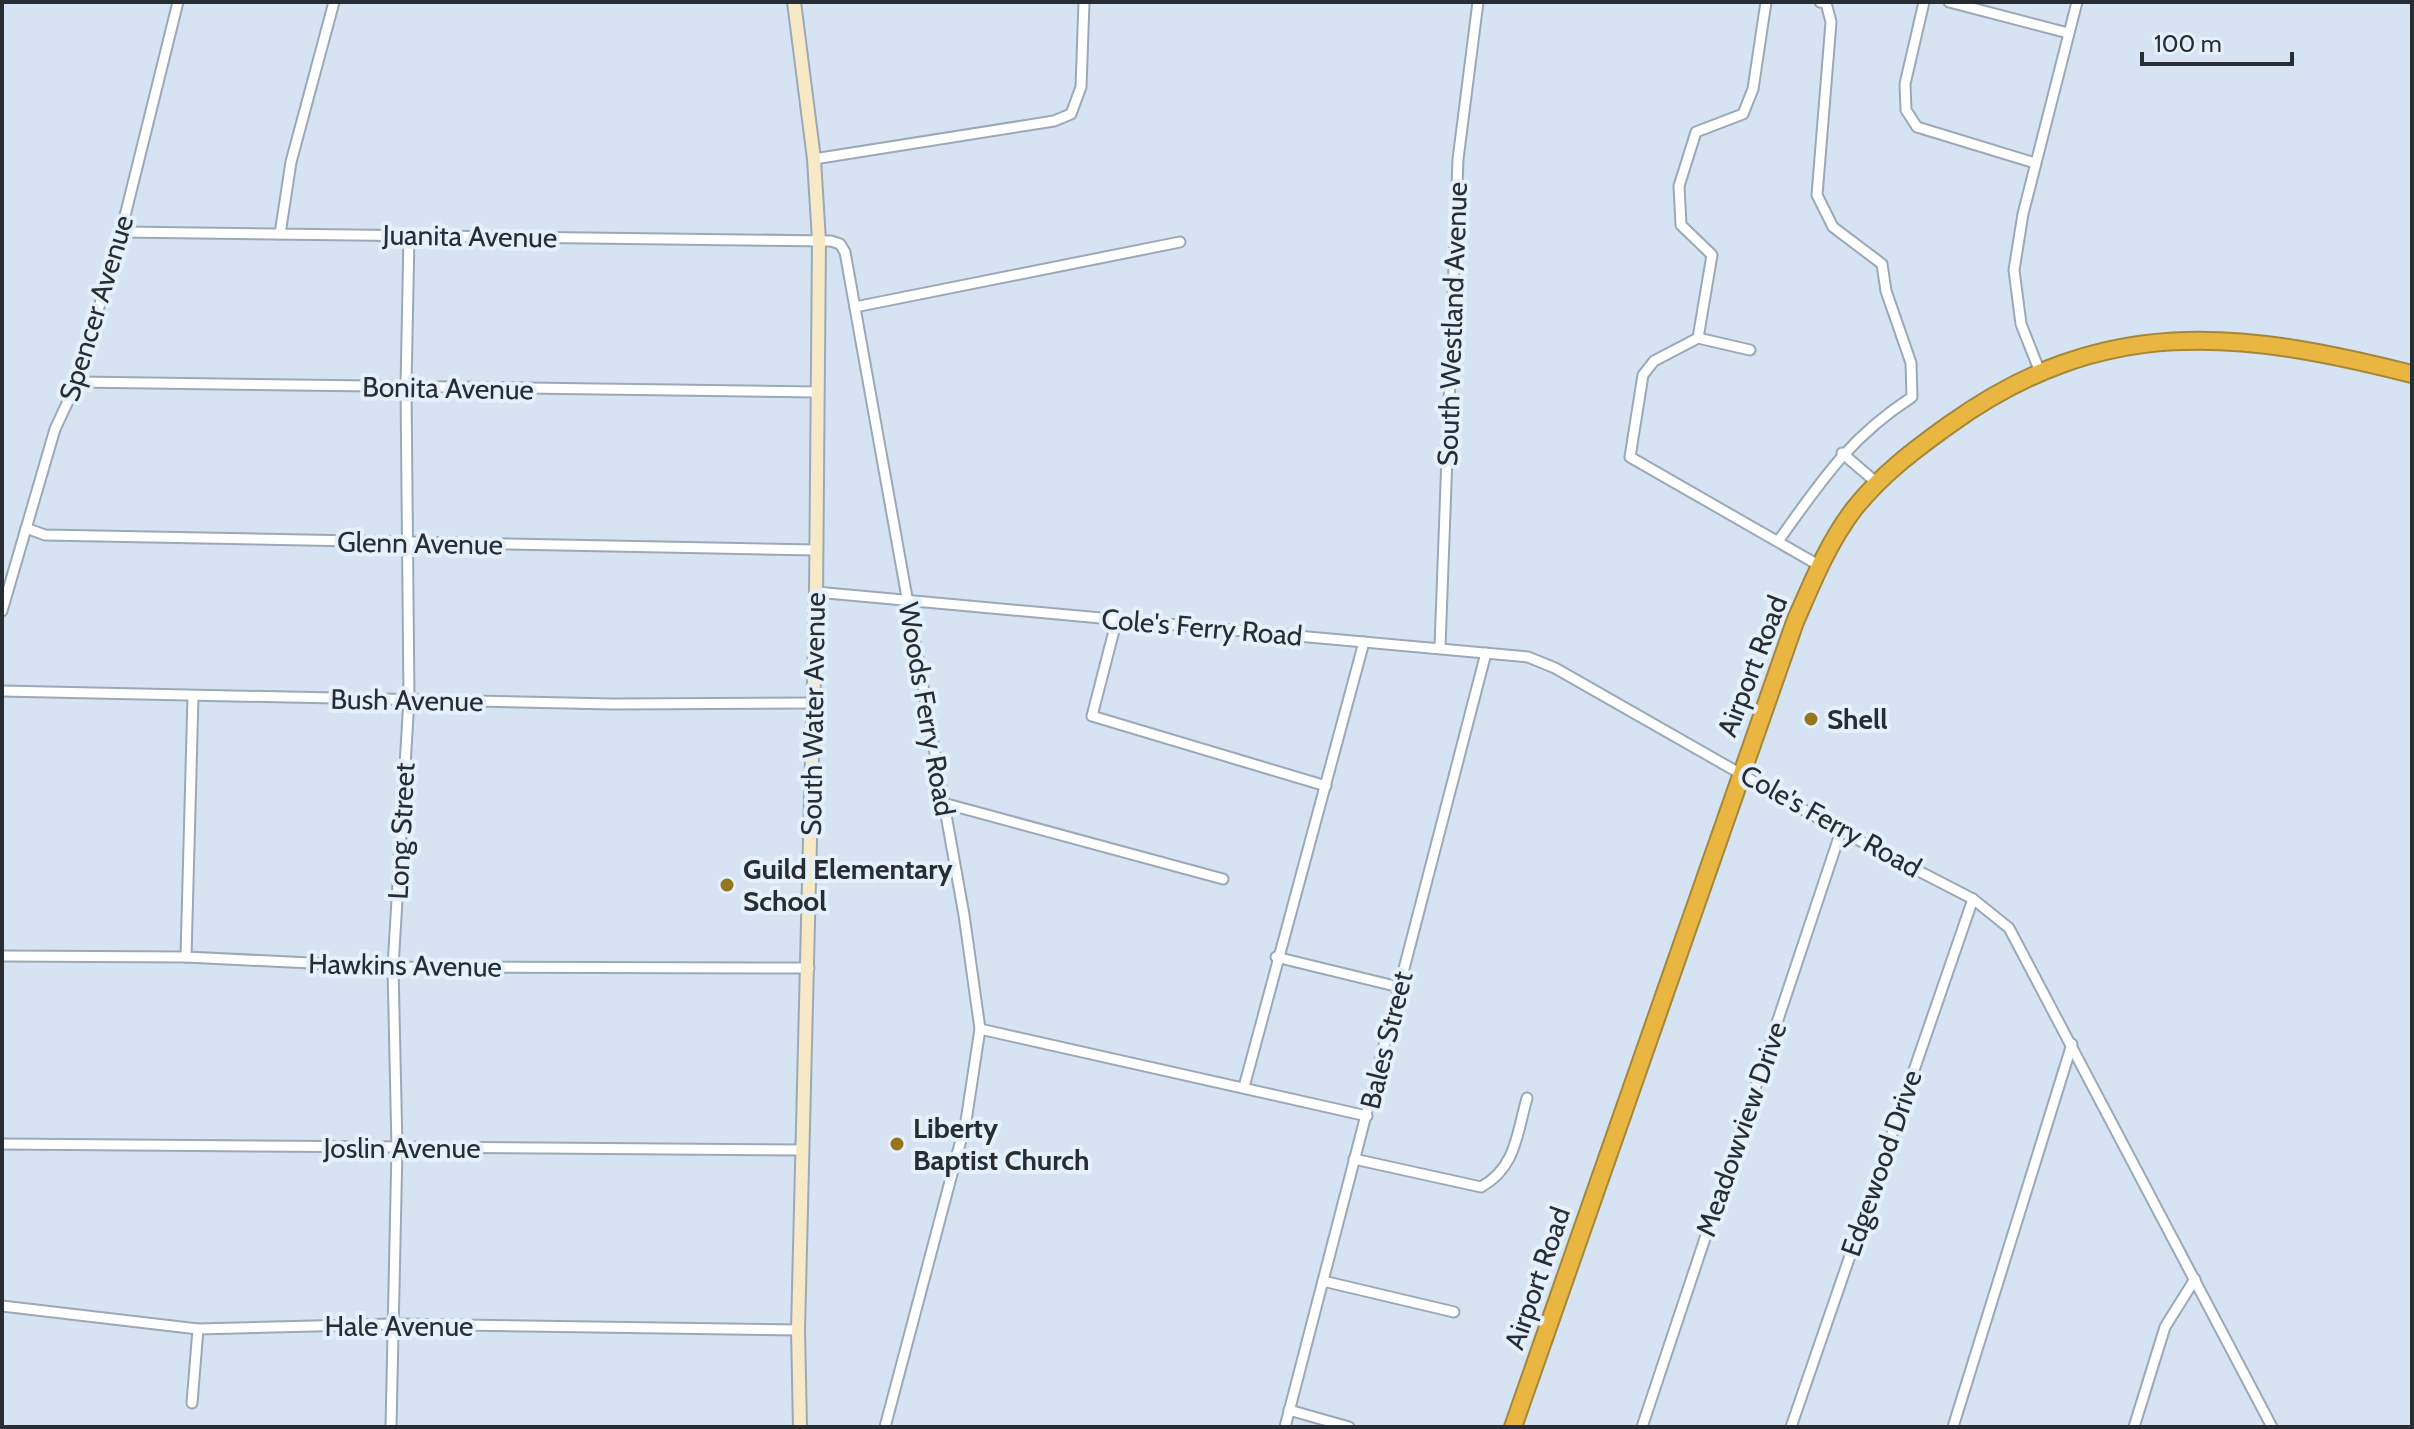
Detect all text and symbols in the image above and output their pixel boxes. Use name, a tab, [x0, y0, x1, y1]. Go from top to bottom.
scale bar	[2142, 16, 2292, 66]
text: 100 m	[2154, 29, 2222, 58]
street label: South Westland Avenue	[1430, 181, 1474, 467]
street label: Spencer Avenue	[52, 211, 140, 405]
street label: Juanita Avenue	[381, 217, 558, 255]
street label: Bonita Avenue	[362, 370, 534, 406]
street label: Glenn Avenue	[337, 525, 503, 561]
street label: Airport Road	[1710, 591, 1794, 741]
street label: South Water Avenue	[794, 592, 832, 836]
street label: Woods Ferry Road	[891, 600, 963, 818]
street label: Cole's Ferry Road	[1100, 601, 1304, 653]
street label: Bush Avenue	[330, 682, 484, 718]
place label: Shell	[1827, 702, 1888, 736]
marker: Shell	[1802, 710, 1820, 728]
street label: Cole's Ferry Road	[1735, 757, 1927, 885]
street label: Long Street	[380, 762, 422, 900]
place label: Guild Elementary School	[743, 852, 953, 918]
marker: Guild Elementary School	[718, 876, 736, 894]
street label: Hawkins Avenue	[308, 946, 502, 984]
street label: Bales Street	[1352, 968, 1420, 1112]
street label: Meadowview Drive	[1688, 1017, 1794, 1241]
street label: Edgewood Drive	[1833, 1066, 1929, 1260]
place label: Liberty Baptist Church	[913, 1111, 1089, 1177]
street label: Joslin Avenue	[322, 1131, 481, 1165]
marker: Liberty Baptist Church	[888, 1135, 906, 1153]
street label: Airport Road	[1497, 1202, 1577, 1354]
street label: Hale Avenue	[325, 1309, 473, 1343]

